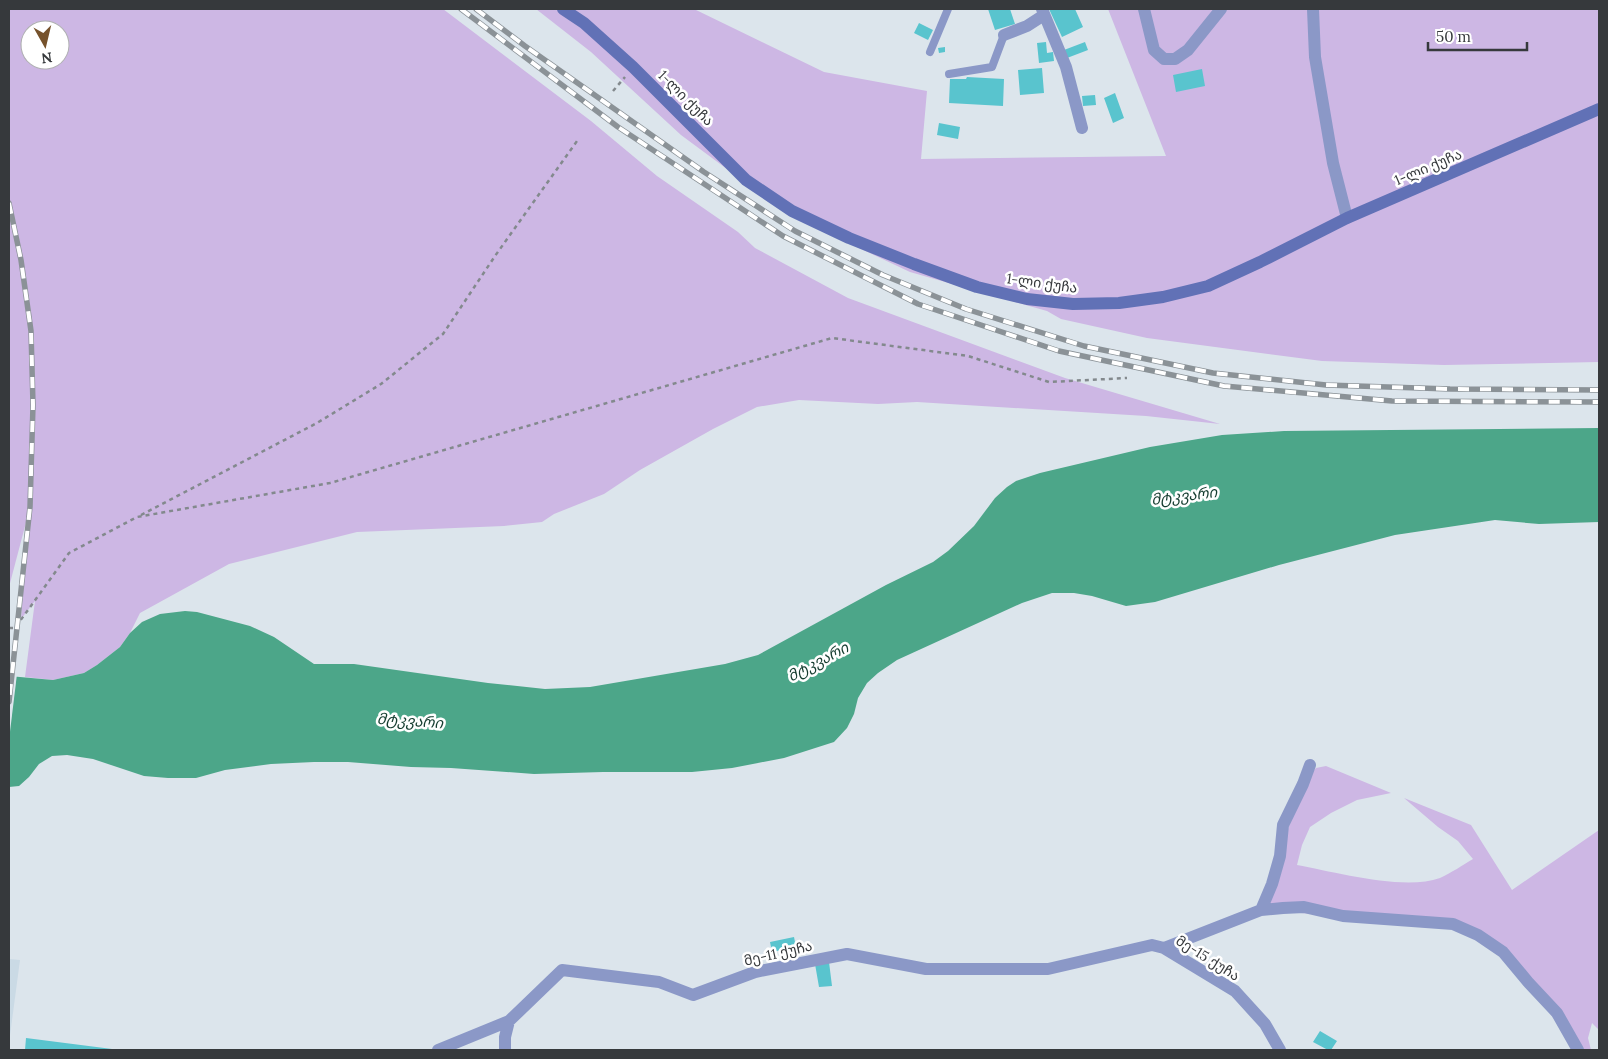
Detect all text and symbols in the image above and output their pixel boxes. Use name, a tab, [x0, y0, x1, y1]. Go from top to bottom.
north arrow	[20, 20, 70, 70]
scale bar	[1428, 20, 1527, 52]
text: 50 m	[1436, 27, 1471, 46]
text: N	[40, 48, 53, 68]
street label: 1-ლი ქუჩა	[654, 66, 718, 130]
street label: 1-ლი ქუჩა	[1392, 145, 1464, 189]
street label: 1-ლი ქუჩა	[1005, 269, 1079, 297]
water label: მტკვარი	[1150, 482, 1219, 509]
water label: მტკვარი	[784, 637, 853, 685]
water label: მტკვარი	[376, 709, 445, 732]
street label: მე-15 ქუჩა	[1173, 931, 1243, 985]
street label: მე-11 ქუჩა	[742, 936, 814, 970]

